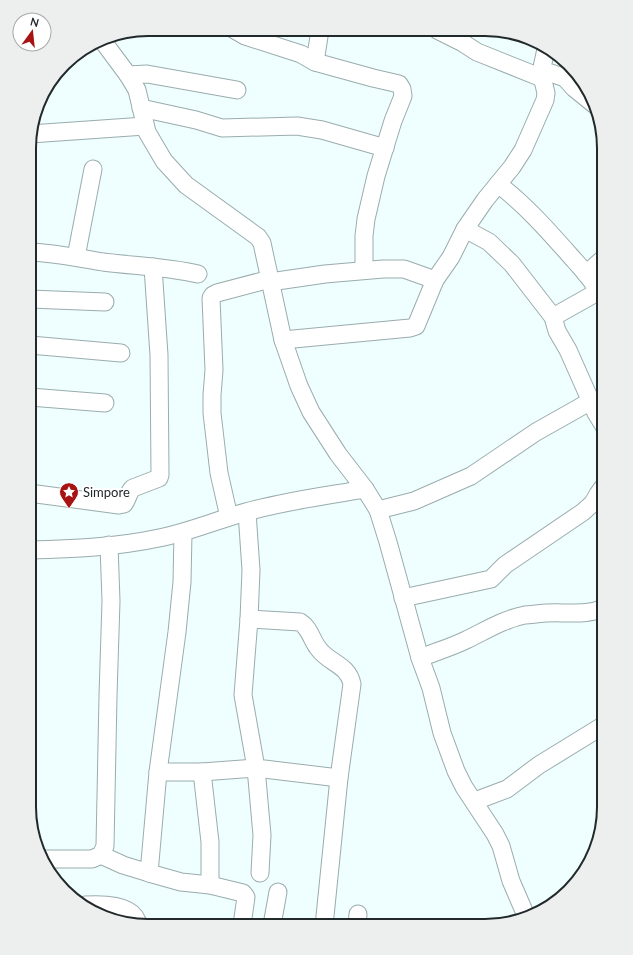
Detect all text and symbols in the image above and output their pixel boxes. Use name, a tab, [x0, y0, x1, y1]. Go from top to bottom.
north arrow	[12, 12, 52, 52]
text: N	[29, 14, 40, 29]
place icon: Simpore	[58, 481, 80, 509]
place label: Simpore	[83, 484, 130, 500]

